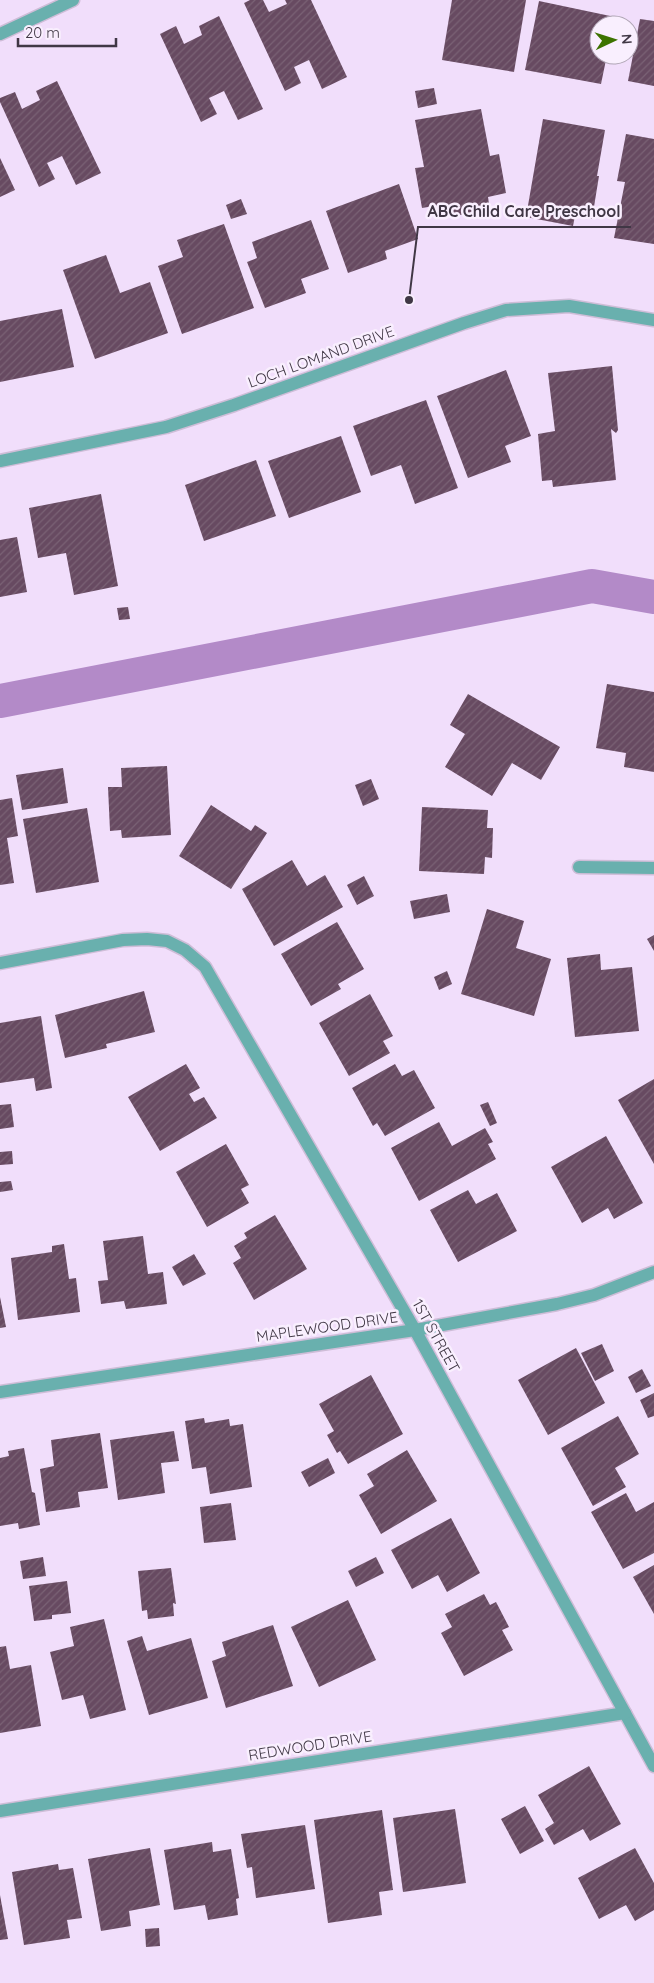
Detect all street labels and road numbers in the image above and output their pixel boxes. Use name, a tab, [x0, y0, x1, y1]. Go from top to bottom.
street label: LOCH LOMAND DRIVE	[245, 321, 397, 392]
street label: 1ST STREET	[409, 1296, 464, 1376]
street label: MAPLEWOOD DRIVE	[255, 1307, 399, 1346]
street label: REDWOOD DRIVE	[247, 1726, 373, 1765]

